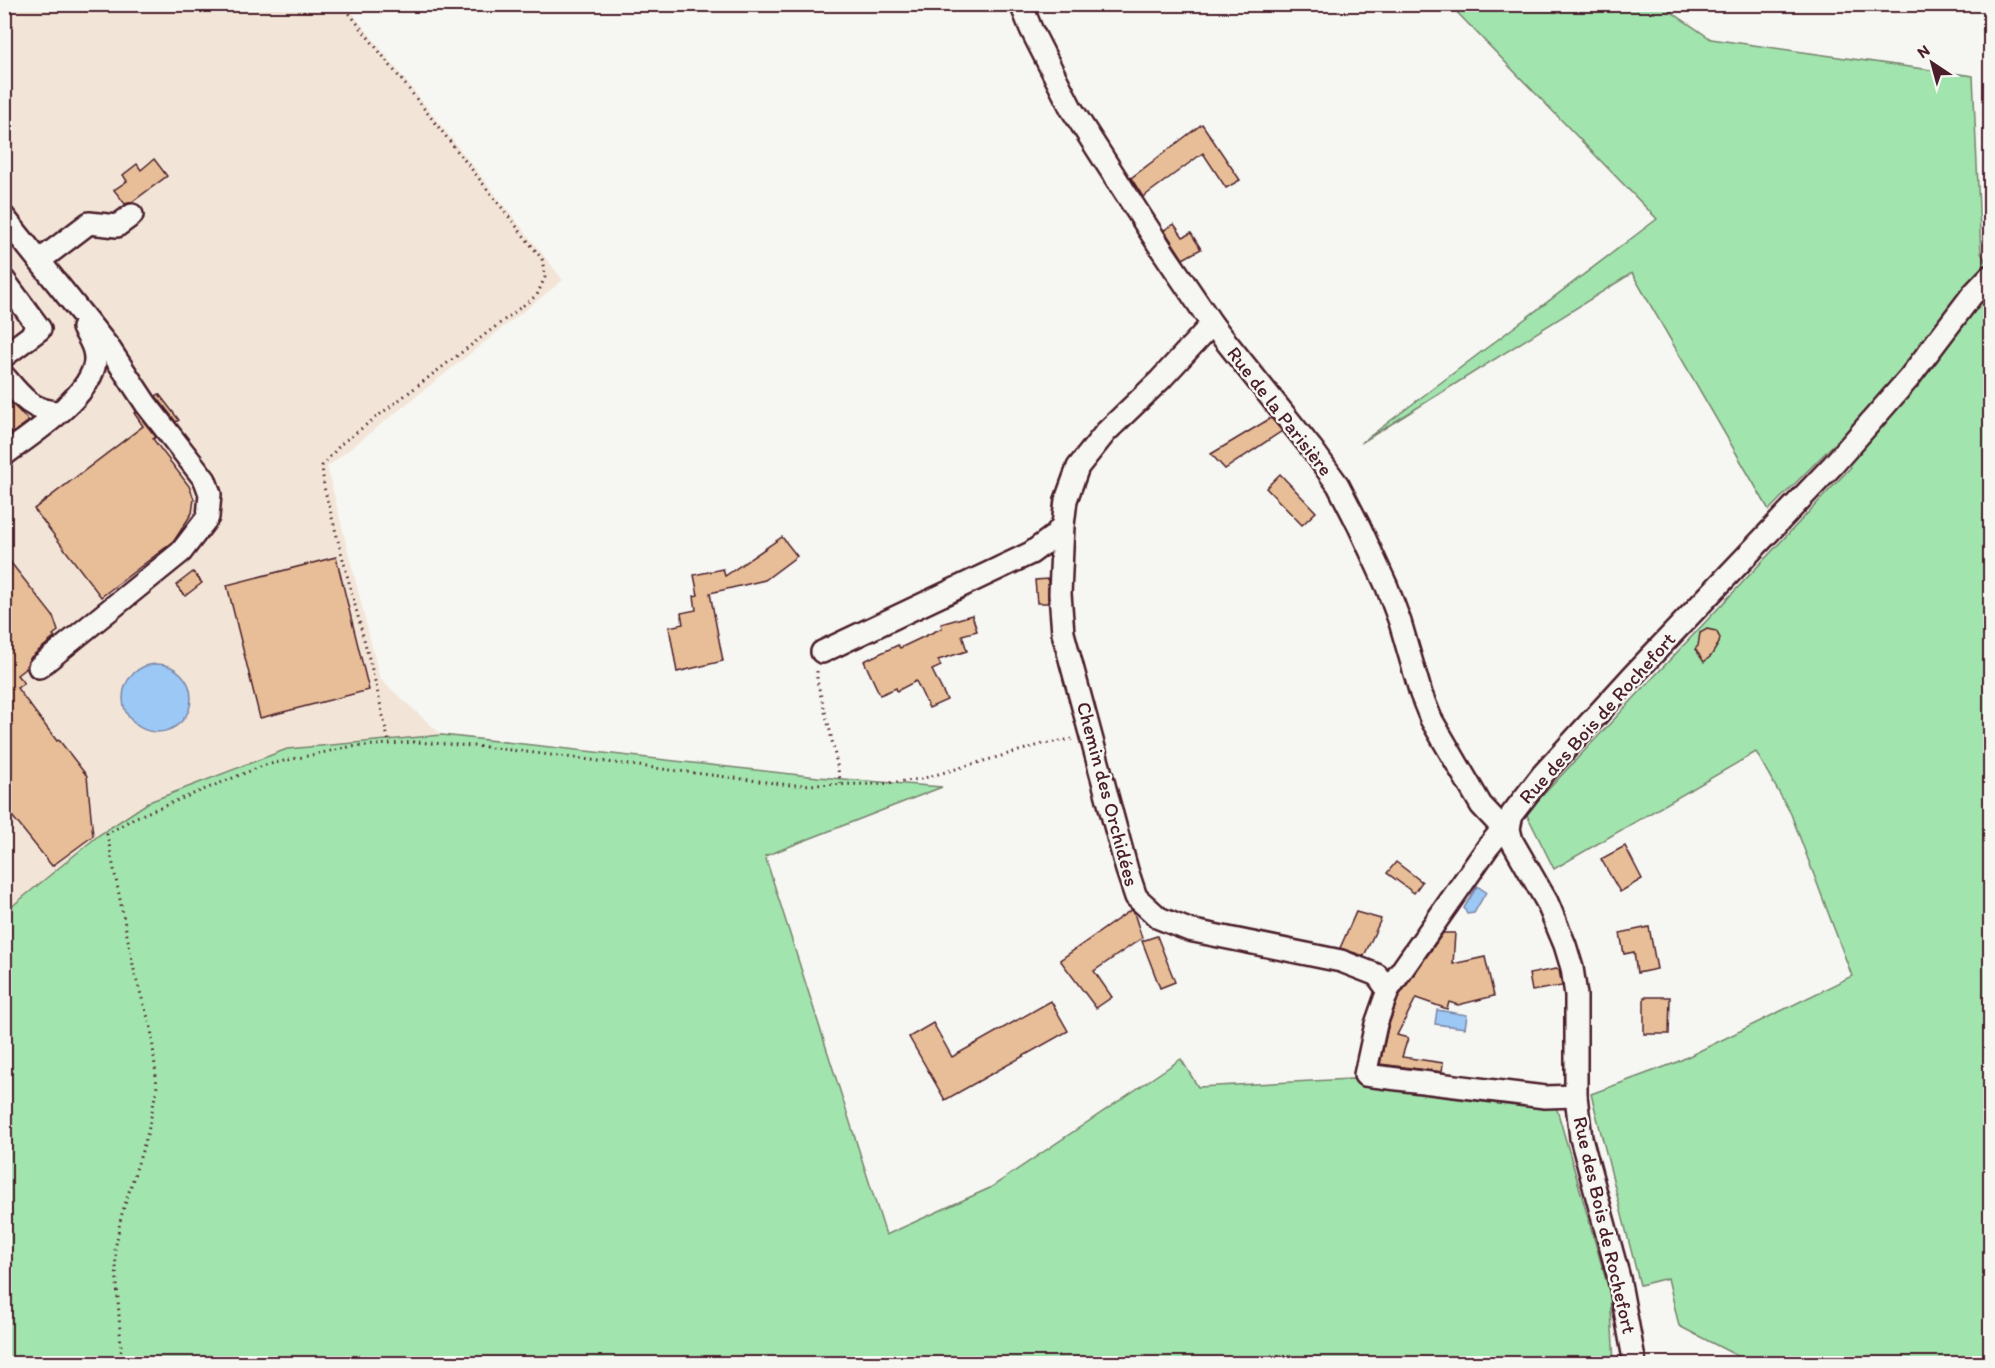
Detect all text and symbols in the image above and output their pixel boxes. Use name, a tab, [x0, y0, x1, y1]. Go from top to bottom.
north arrow	[1902, 33, 1962, 93]
text: N	[1914, 40, 1933, 62]
street label: Rue de la Parisière	[1222, 341, 1338, 481]
street label: Rue des Bois de Rochefort	[1514, 627, 1680, 809]
street label: Chemin des Orchidées	[1072, 699, 1144, 889]
street label: Rue des Bois de Rochefort	[1568, 1114, 1642, 1336]

